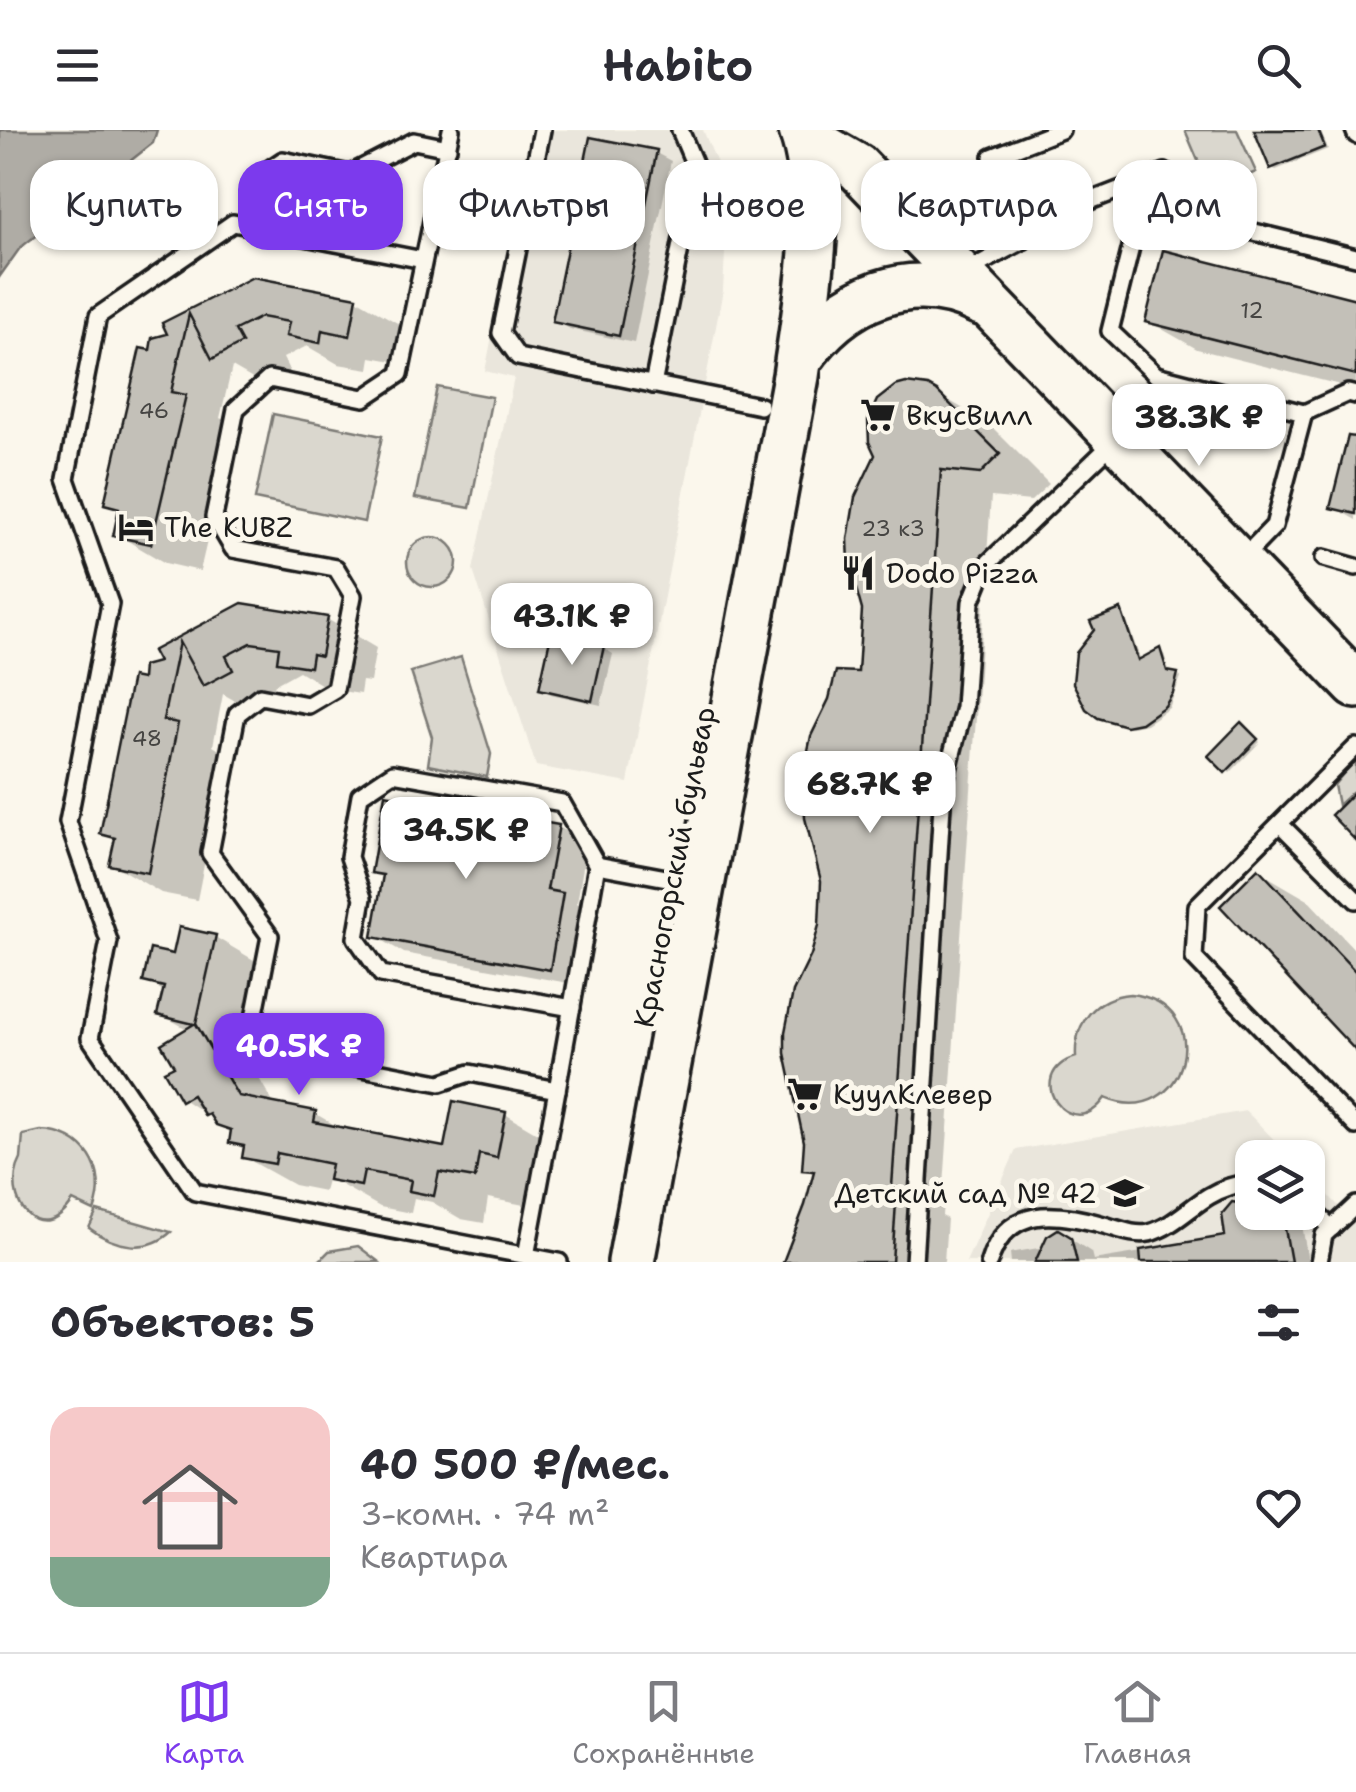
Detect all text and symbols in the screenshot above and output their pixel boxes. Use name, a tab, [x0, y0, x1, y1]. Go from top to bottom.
text: Habito	[602, 35, 754, 95]
icon: menu	[50, 38, 105, 93]
icon: search	[1251, 38, 1306, 93]
chip: Купить	[30, 160, 218, 250]
chip: Снять	[238, 160, 403, 250]
chip: Фильтры	[423, 160, 645, 250]
chip: Новое	[665, 160, 841, 250]
chip: Квартира	[861, 160, 1093, 250]
chip: Дом	[1113, 160, 1257, 250]
house number: 12	[1240, 296, 1264, 325]
pin: 38.3K ₽	[1107, 384, 1291, 469]
text: 38.3K ₽	[1134, 395, 1264, 438]
house number: 46	[139, 396, 169, 425]
supermarket icon: ВкусВилл	[859, 396, 897, 434]
place label: ВкусВилл	[906, 396, 1033, 434]
hotel icon: The KUBZ	[117, 508, 155, 546]
place label: The KUBZ	[164, 508, 293, 546]
house number: 23 к3	[861, 514, 925, 543]
restaurant icon: Dodo Pizza	[839, 554, 877, 592]
place label: Dodo Pizza	[886, 554, 1038, 592]
pin: 43.1K ₽	[480, 583, 664, 668]
text: 43.1K ₽	[513, 594, 631, 637]
street label: Красногорский бульвар	[624, 703, 724, 1031]
house number: 48	[132, 724, 162, 753]
pin: 68.7K ₽	[778, 751, 962, 836]
text: 68.7K ₽	[807, 762, 933, 805]
pin: 34.5K ₽	[374, 797, 558, 882]
text: 34.5K ₽	[402, 808, 530, 851]
pin: 40.5K ₽	[207, 1013, 391, 1098]
text: 40.5K ₽	[235, 1024, 363, 1067]
supermarket icon: КуулКлевер	[786, 1075, 824, 1113]
place label: КуулКлевер	[833, 1075, 993, 1113]
map controls	[1235, 1140, 1325, 1230]
button: layers	[1235, 1140, 1325, 1230]
place label: Детский сад № 42	[834, 1174, 1097, 1212]
school or university icon: Детский сад № 42	[1106, 1174, 1144, 1212]
text: Объектов: 5	[50, 1294, 315, 1350]
icon: filters	[1251, 1295, 1306, 1350]
text: 40 500 ₽/мес.	[360, 1436, 670, 1492]
icon: home	[130, 1447, 250, 1567]
icon: heart	[1251, 1480, 1306, 1535]
text: 3-комн. · 74 m²	[360, 1492, 610, 1535]
text: Квартира	[360, 1535, 508, 1578]
tab: Карта	[164, 1674, 244, 1772]
tab: Сохранённые	[572, 1674, 755, 1772]
tab: Главная	[1083, 1674, 1192, 1772]

